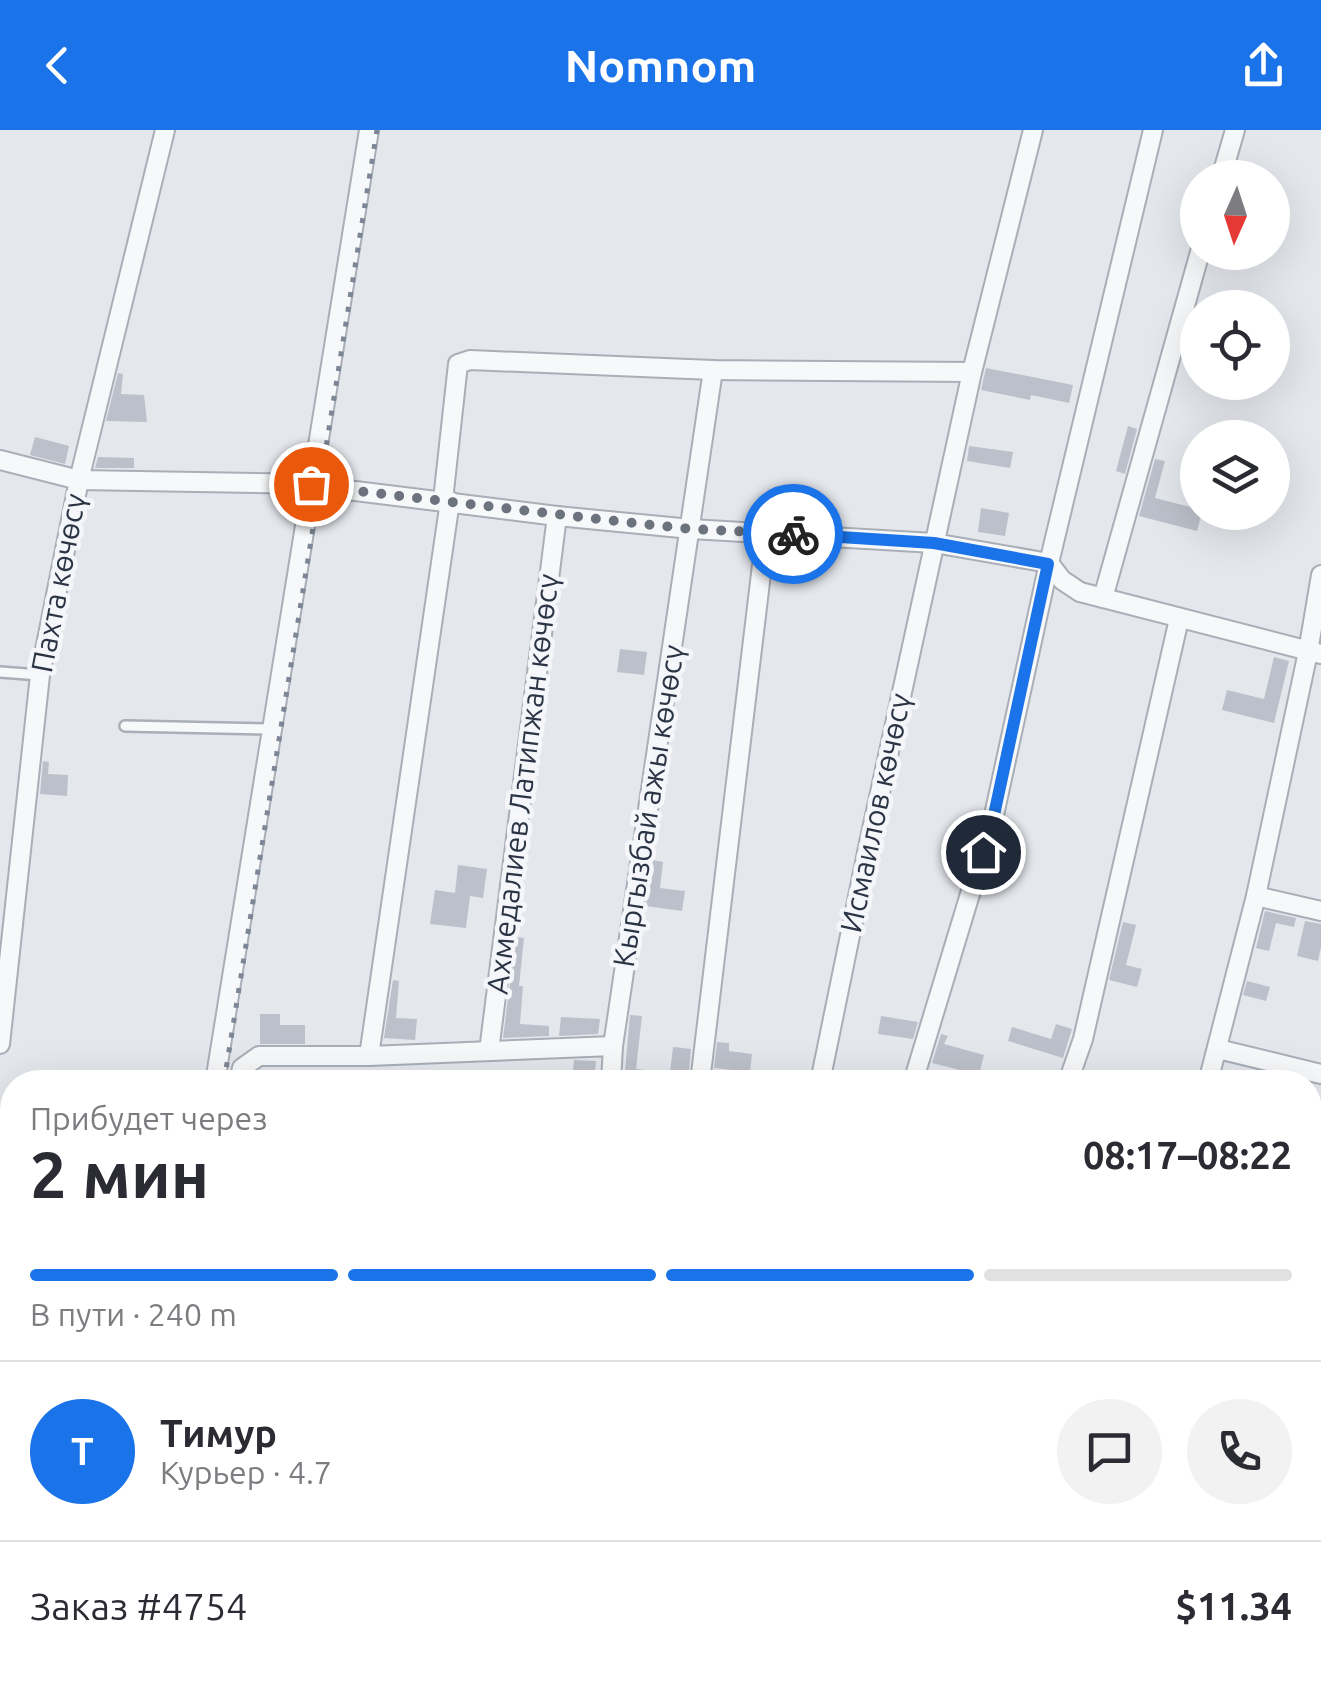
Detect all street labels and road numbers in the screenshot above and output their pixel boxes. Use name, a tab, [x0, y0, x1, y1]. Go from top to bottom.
street label: Пахта көчөсү	[24, 490, 92, 675]
street label: Ахмедалиев Латипжан көчөсү	[479, 571, 565, 996]
street label: Кыргызбай ажы көчөсү	[606, 642, 690, 969]
street label: Исмаилов көчөсү	[833, 690, 917, 935]

